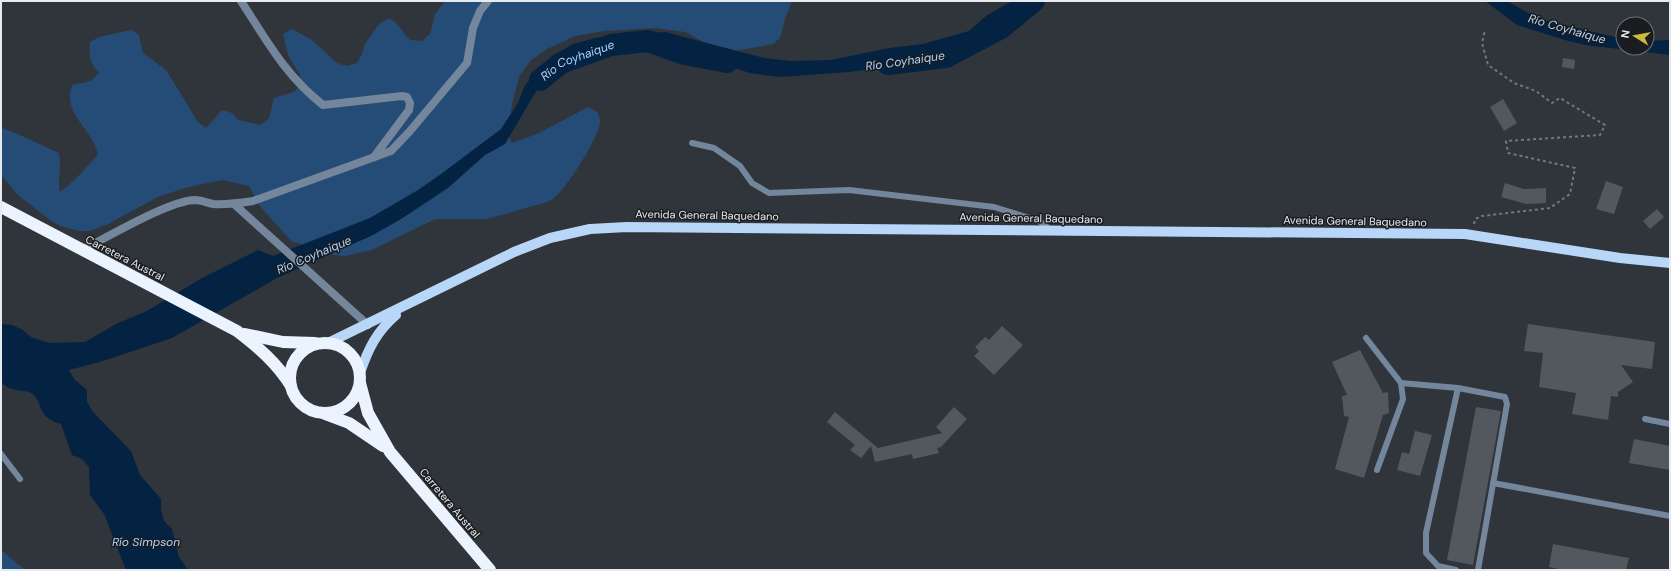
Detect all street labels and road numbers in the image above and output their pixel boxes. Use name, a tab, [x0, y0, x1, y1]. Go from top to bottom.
street label: Avenida General Baquedano	[635, 207, 779, 223]
street label: Avenida General Baquedano	[959, 210, 1103, 226]
street label: Avenida General Baquedano	[1283, 213, 1427, 229]
street label: Carretera Austral	[83, 232, 167, 284]
street label: Carretera Austral	[417, 465, 483, 541]

